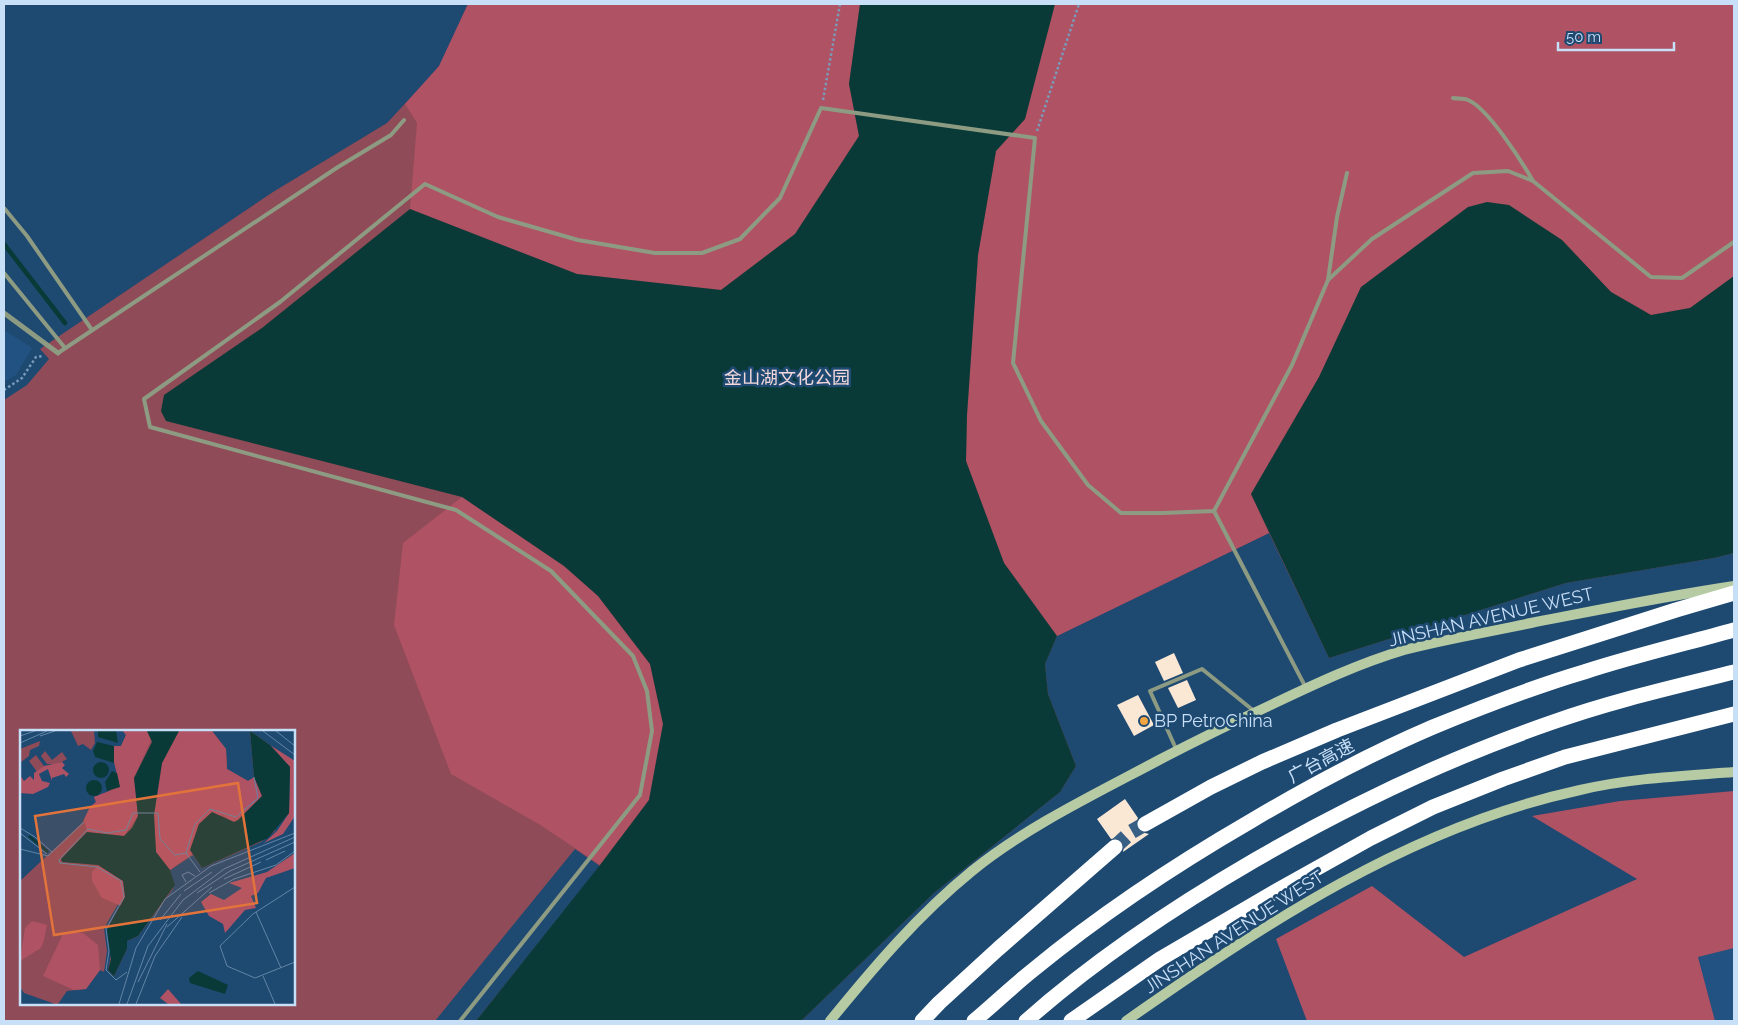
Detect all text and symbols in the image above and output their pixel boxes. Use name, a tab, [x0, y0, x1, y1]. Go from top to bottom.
scale bar	[1558, 20, 1674, 52]
text: 50 m	[1566, 28, 1601, 46]
park label: 金山湖文化公园	[724, 367, 850, 388]
street label: JINSHAN AVENUE WEST	[1386, 583, 1595, 650]
place label: BP PetroChina	[1154, 710, 1273, 731]
marker: BP PetroChina	[1138, 715, 1150, 727]
inset map	[20, 730, 295, 1005]
street label: 广台高速	[1284, 734, 1357, 787]
street label: JINSHAN AVENUE WEST	[1140, 866, 1327, 997]

